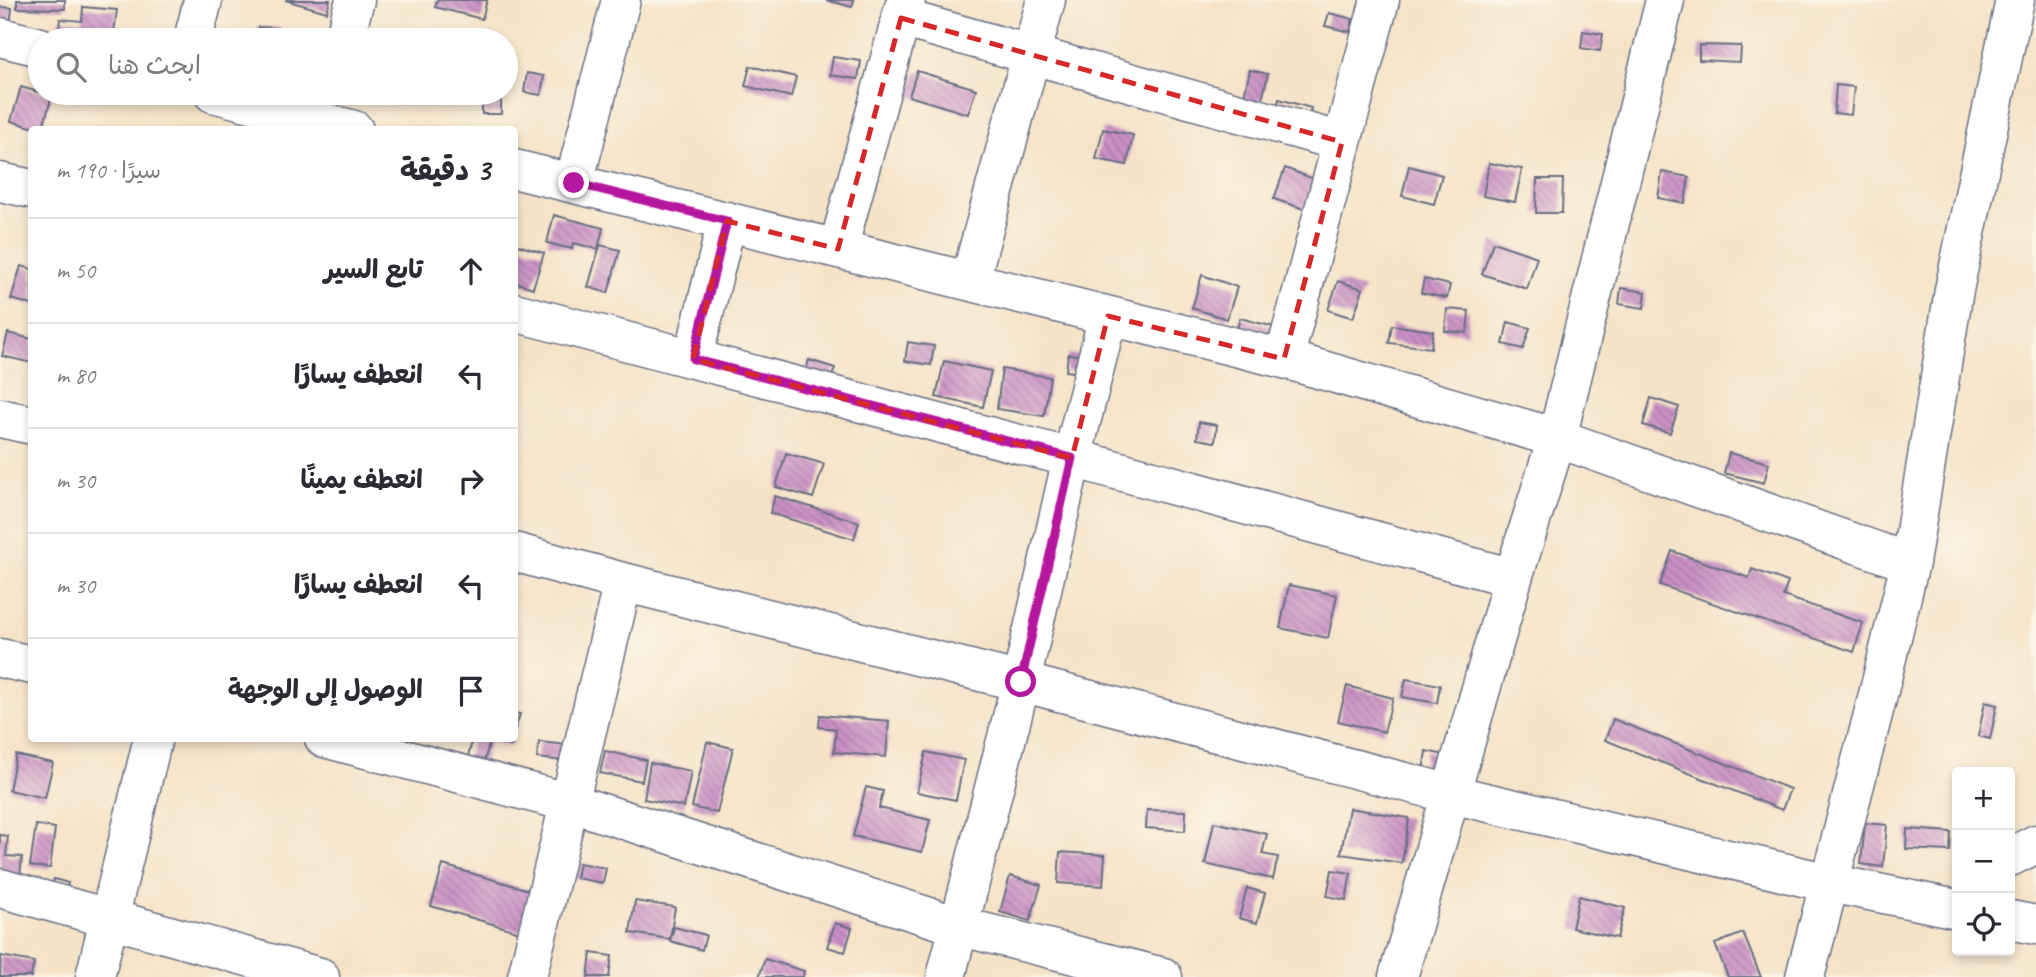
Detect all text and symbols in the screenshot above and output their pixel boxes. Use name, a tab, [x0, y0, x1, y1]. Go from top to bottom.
search box	[28, 28, 518, 105]
icon: search	[52, 48, 90, 86]
text: ابحث هنا	[108, 49, 201, 82]
text: 3 دقيقة	[400, 151, 490, 189]
text: سيرًا · 190 m	[56, 156, 161, 185]
route end	[558, 167, 589, 198]
icon: ahead	[452, 252, 490, 290]
text: تابع السير	[324, 253, 423, 286]
text: 50 m	[56, 256, 95, 285]
icon: left	[452, 357, 490, 395]
text: انعطف يسارًا	[294, 358, 423, 391]
text: 80 m	[56, 361, 95, 390]
icon: right	[452, 462, 490, 500]
text: انعطف يمينًا	[301, 463, 423, 496]
text: 30 m	[56, 466, 95, 495]
icon: left	[452, 567, 490, 605]
text: انعطف يسارًا	[294, 568, 423, 601]
text: 30 m	[56, 571, 95, 600]
route start	[1005, 666, 1036, 697]
icon: arrive	[452, 672, 490, 710]
text: الوصول إلى الوجهة	[228, 673, 423, 706]
map controls	[1952, 767, 2015, 956]
button: +	[1952, 767, 2015, 830]
button: −	[1952, 830, 2015, 893]
button: locate	[1952, 893, 2015, 956]

